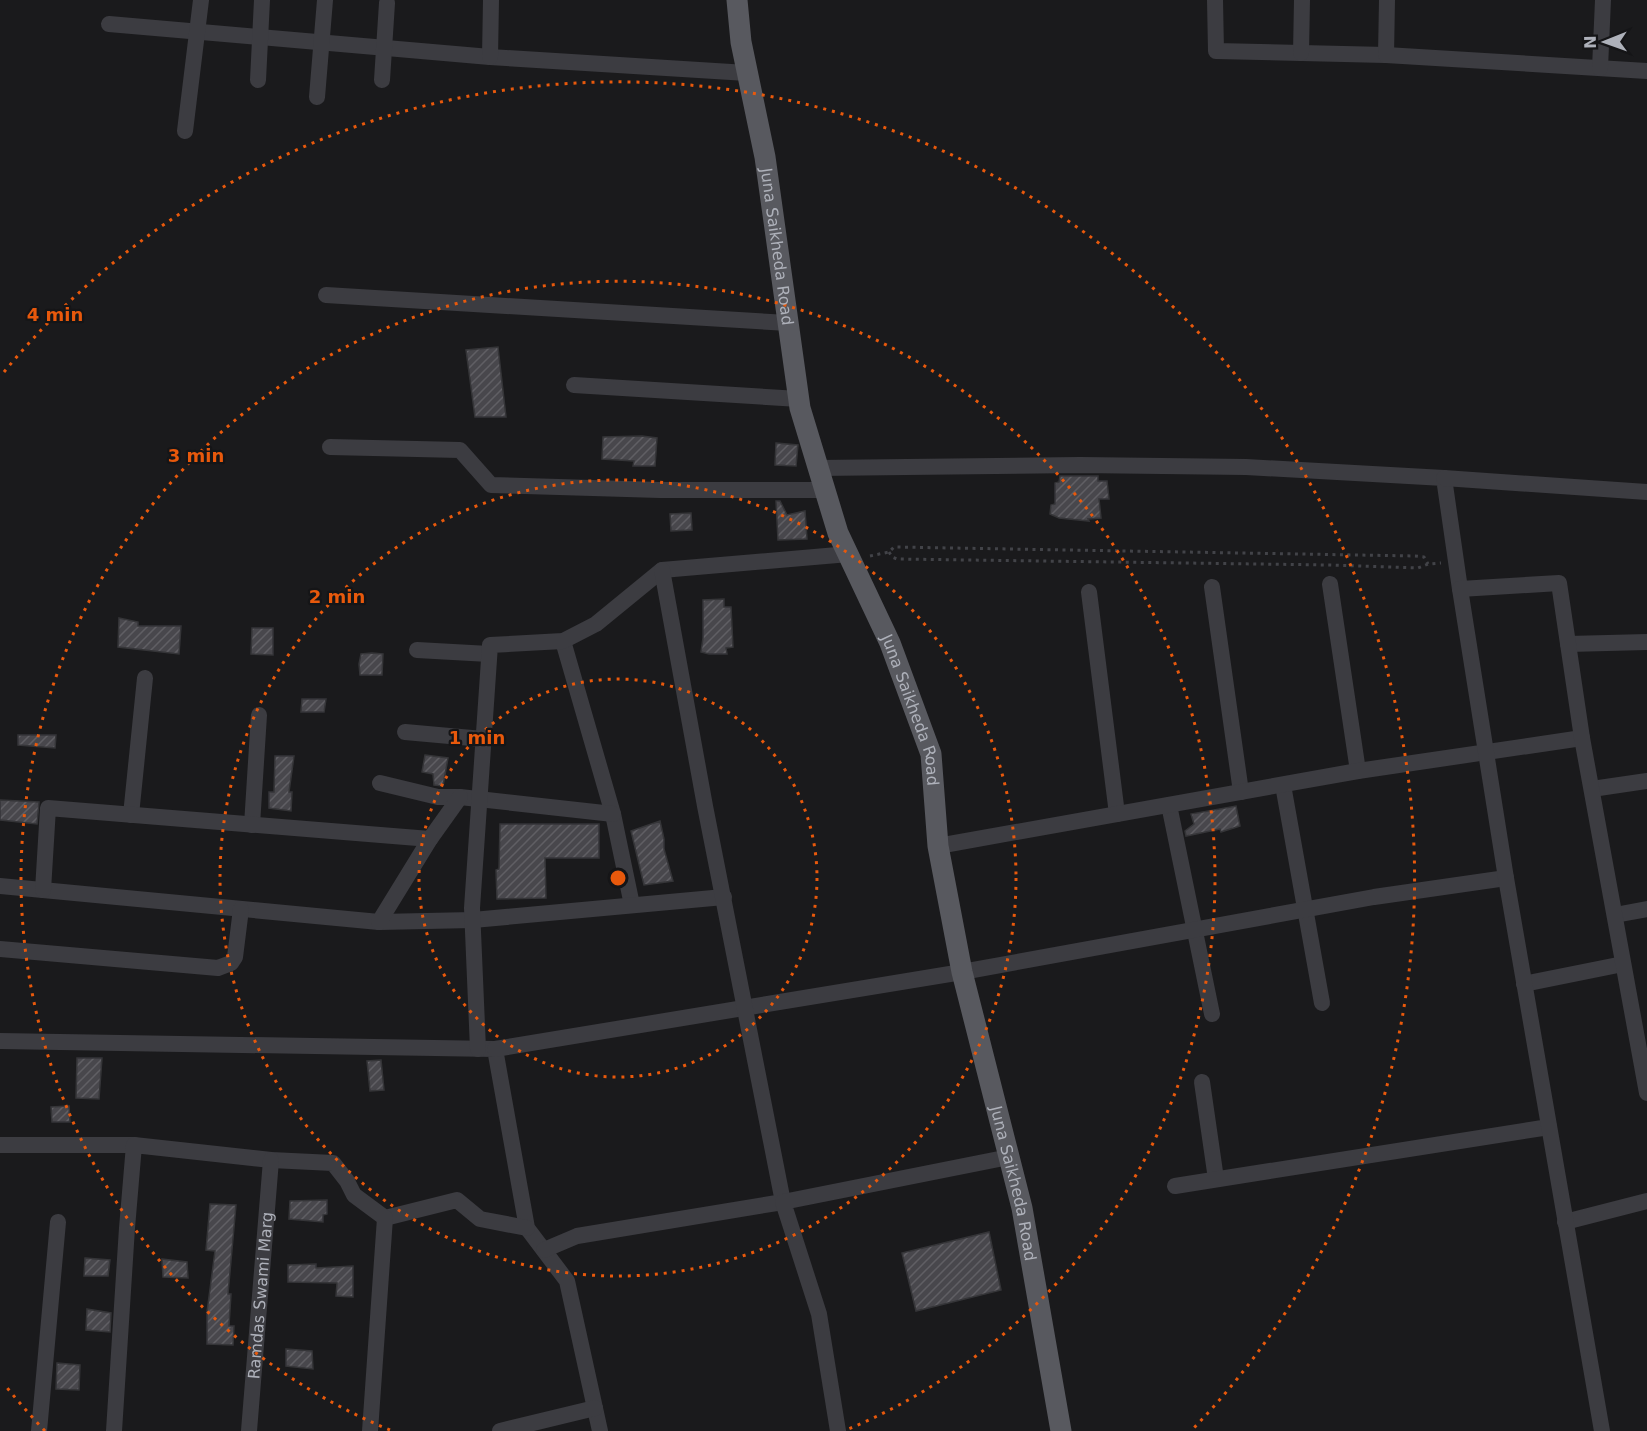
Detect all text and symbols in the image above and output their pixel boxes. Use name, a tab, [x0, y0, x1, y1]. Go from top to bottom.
north arrow	[1575, 12, 1635, 72]
text: N	[1581, 35, 1600, 49]
street label: Juna Saikheda Road	[757, 166, 798, 326]
text: 4 min	[27, 304, 83, 325]
text: 3 min	[168, 445, 224, 466]
text: 2 min	[309, 586, 365, 607]
street label: Juna Saikheda Road	[877, 630, 943, 786]
text: 1 min	[449, 727, 505, 748]
centre of rings	[608, 868, 628, 888]
street label: Juna Saikheda Road	[987, 1103, 1041, 1262]
street label: Ramdas Swami Marg	[244, 1211, 276, 1380]

